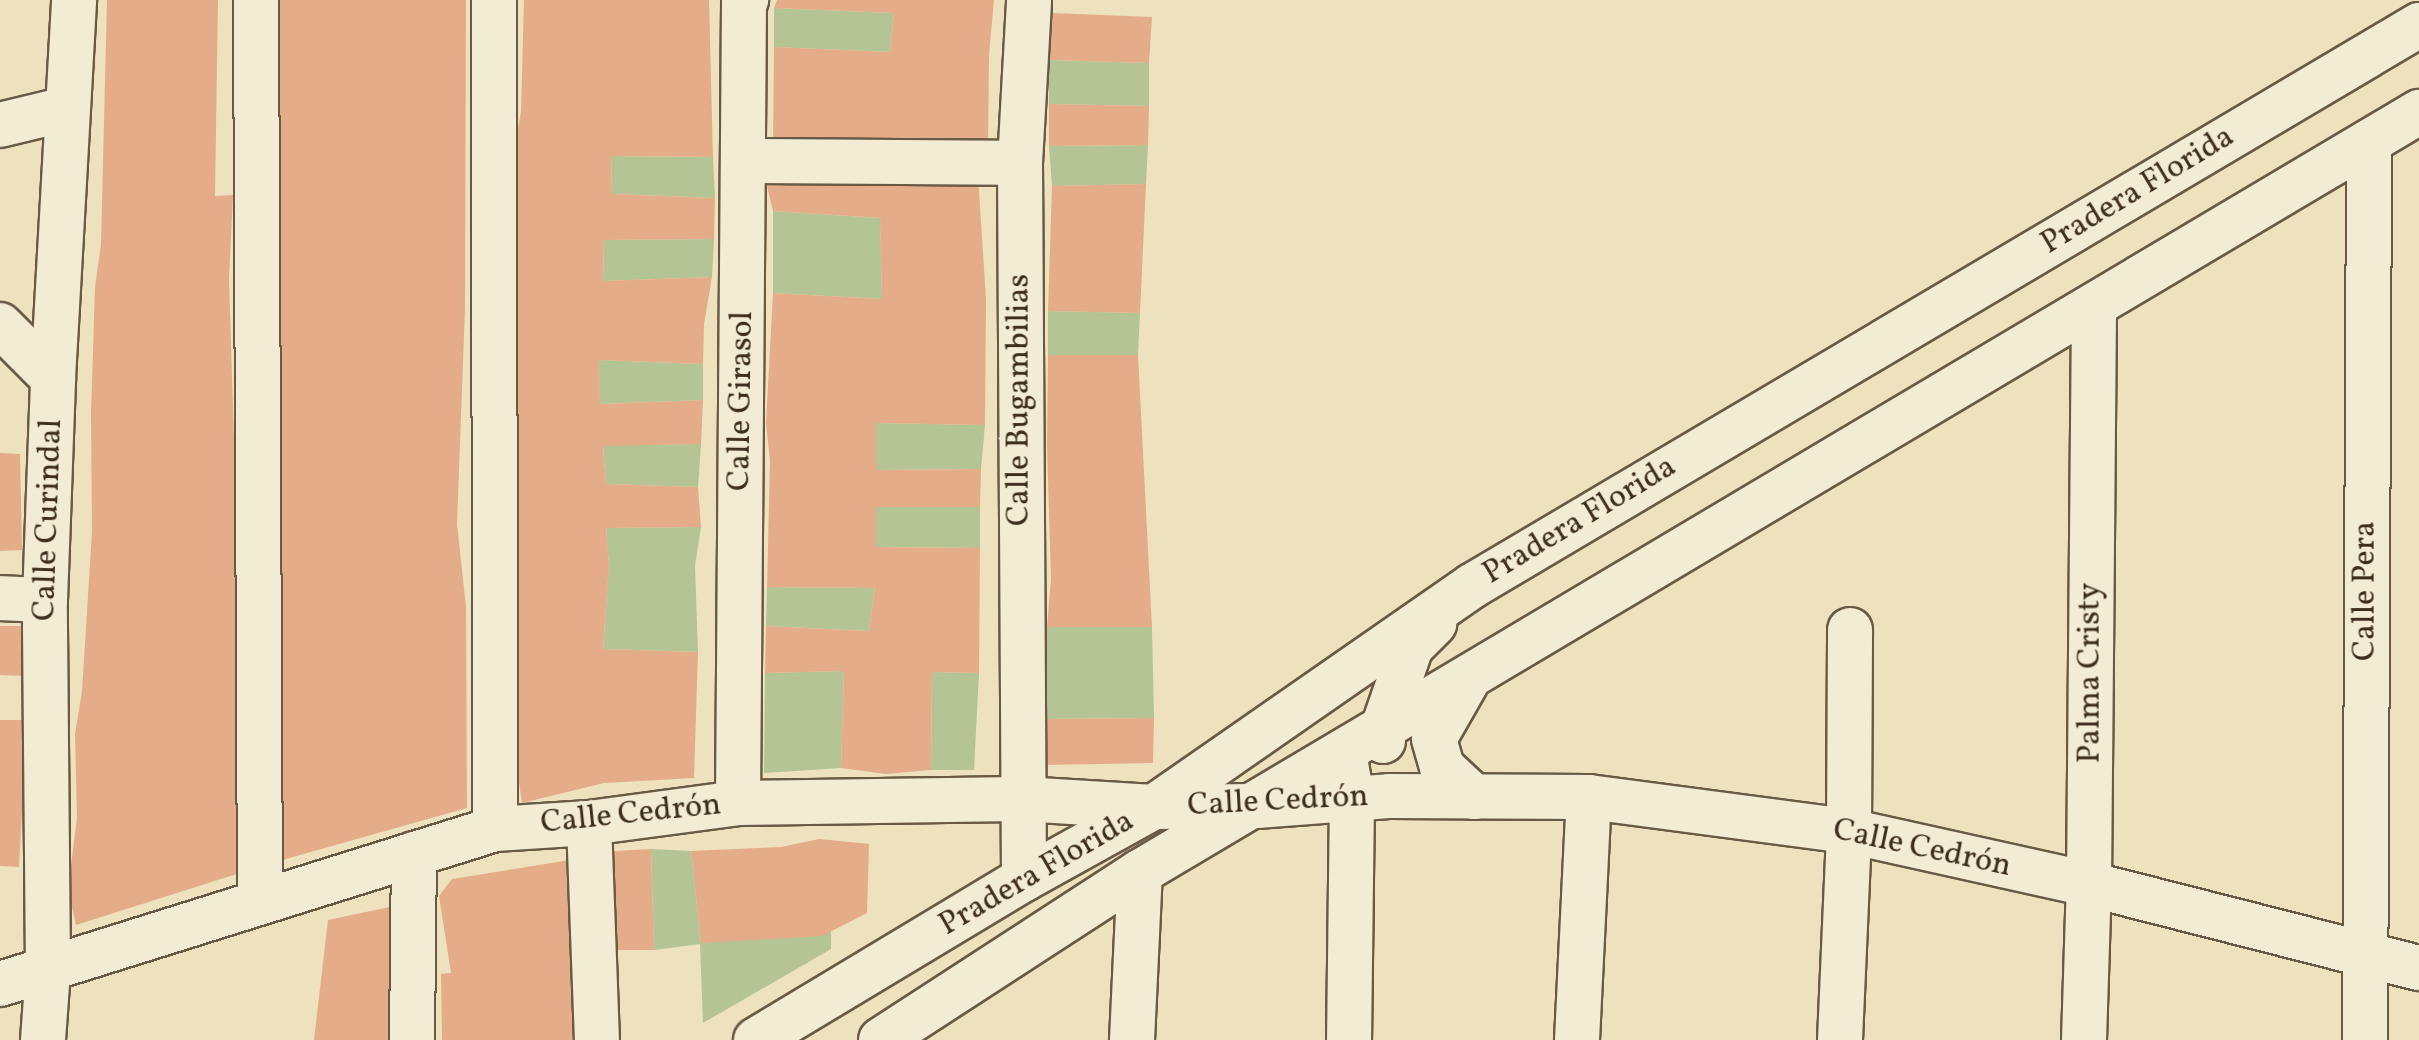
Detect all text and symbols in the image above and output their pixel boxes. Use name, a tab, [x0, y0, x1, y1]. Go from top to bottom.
street label: Pradera Florida	[2034, 118, 2242, 264]
street label: Calle Bugambilias	[1001, 274, 1039, 526]
street label: Calle Girasol	[721, 311, 763, 491]
street label: Calle Curindal	[26, 418, 72, 622]
street label: Pradera Florida	[1476, 448, 1684, 594]
street label: Calle Pera	[2347, 521, 2385, 661]
street label: Palma Cristy	[2072, 583, 2110, 763]
street label: Calle Cedrón	[1187, 778, 1369, 826]
street label: Calle Cedrón	[539, 786, 723, 844]
street label: Pradera Florida	[933, 803, 1141, 945]
street label: Calle Cedrón	[1829, 811, 2015, 887]

